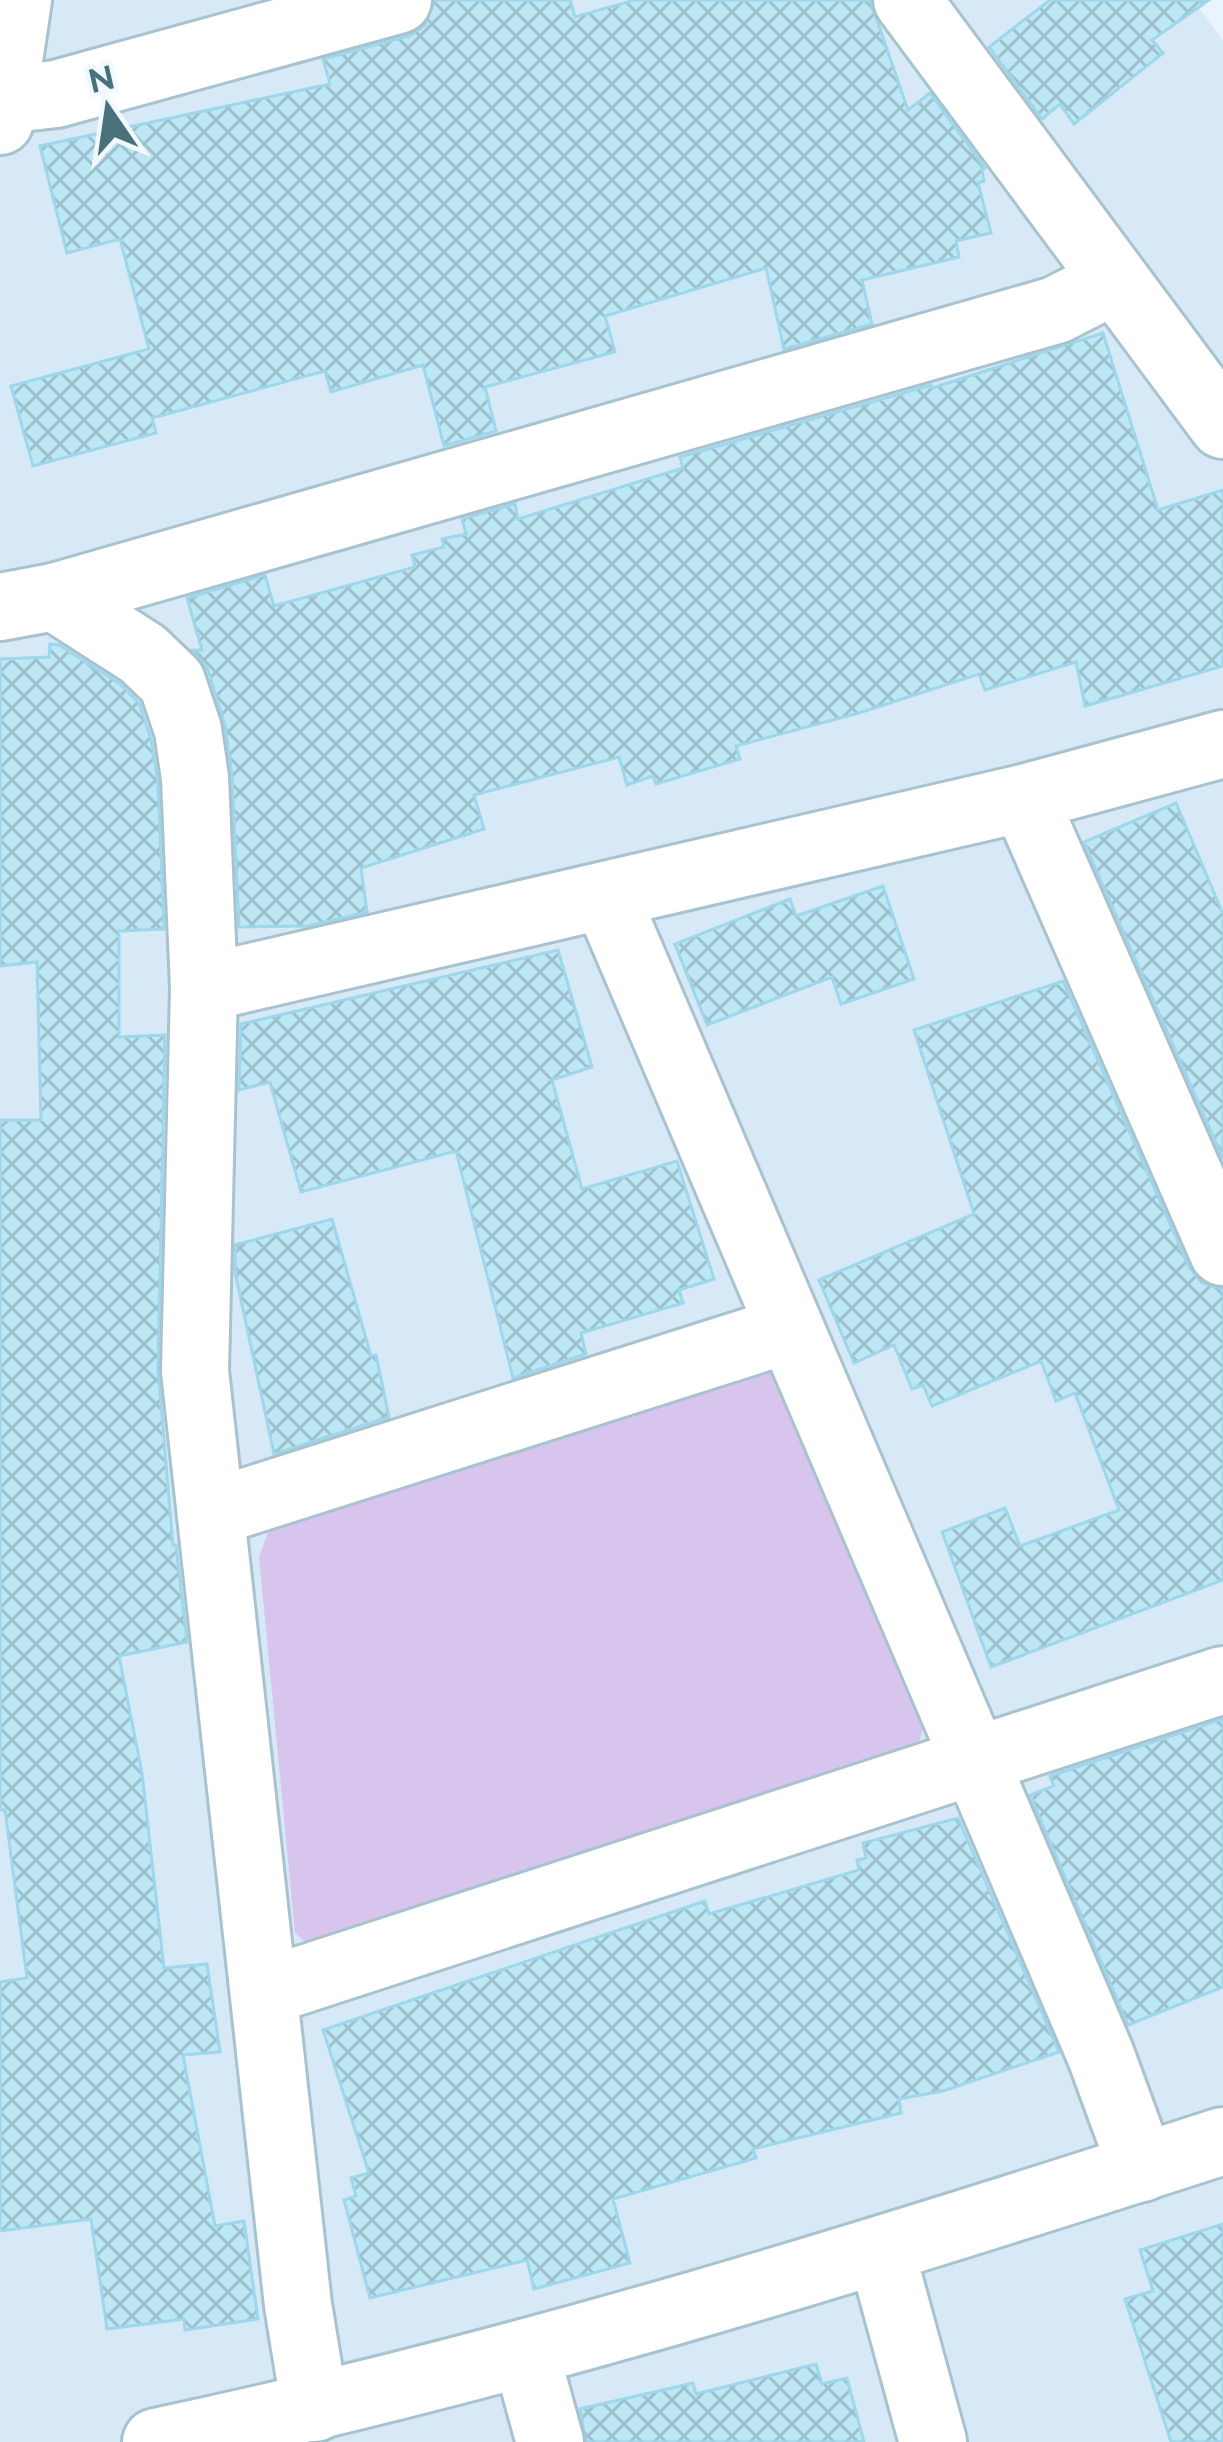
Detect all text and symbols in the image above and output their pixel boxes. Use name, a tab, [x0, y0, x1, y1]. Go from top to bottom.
north arrow	[48, 48, 168, 168]
text: N	[85, 57, 118, 101]

